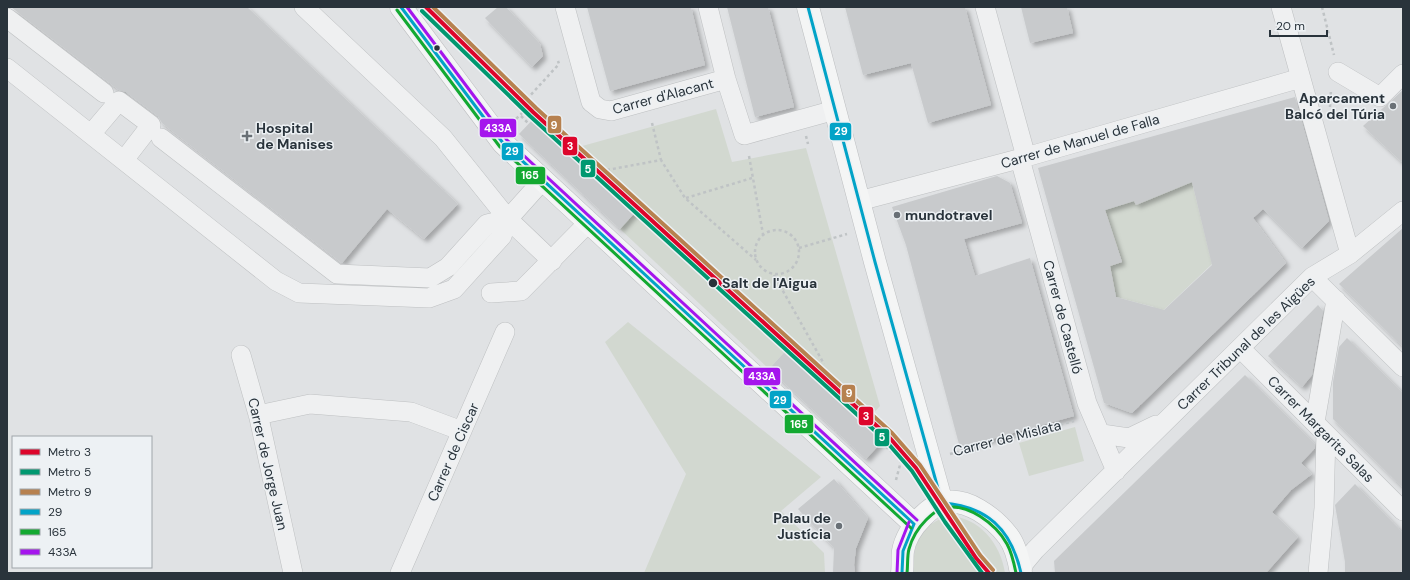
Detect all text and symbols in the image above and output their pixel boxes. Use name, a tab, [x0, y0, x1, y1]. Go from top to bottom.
scale bar	[1270, 12, 1327, 38]
text: 20 m	[1276, 18, 1305, 34]
unlabelled marker	[432, 43, 442, 53]
street label: Carrer d'Alacant	[610, 74, 716, 118]
place label: Aparcament Balcó del Túria	[1285, 89, 1385, 123]
marker: Aparcament Balcó del Túria	[1388, 101, 1398, 111]
street label: Carrer de Manuel de Falla	[999, 110, 1161, 172]
line badge: 9	[547, 115, 562, 134]
line badge: 433A	[479, 118, 517, 138]
text: 9	[551, 118, 558, 132]
place label: Hospital de Manises	[256, 119, 333, 153]
text: 433A	[484, 121, 512, 135]
line badge: 29	[829, 122, 852, 141]
text: 29	[834, 124, 848, 138]
marker: Hospital de Manises	[241, 130, 253, 142]
line badge: 3	[562, 136, 578, 156]
text: 3	[567, 139, 573, 153]
line badge: 29	[501, 142, 524, 161]
text: 29	[505, 144, 519, 158]
line badge: 5	[580, 159, 596, 178]
text: 5	[585, 162, 592, 176]
line badge: 165	[515, 166, 546, 185]
text: 165	[521, 168, 539, 182]
place label: mundotravel	[905, 206, 992, 224]
marker: mundotravel	[892, 210, 902, 220]
street label: Carrer de Castelló	[1039, 258, 1087, 376]
street label: Carrer Tribunal de les Aigües	[1173, 272, 1319, 414]
place label: Salt de l'Aigua	[722, 274, 817, 292]
marker: Salt de l'Aigua	[707, 277, 719, 289]
line badge: 433A	[743, 367, 781, 386]
text: 433A	[748, 369, 776, 383]
street label: Carrer Margarita Salas	[1264, 372, 1378, 486]
line badge: 9	[841, 384, 856, 403]
text: 9	[846, 386, 853, 400]
line badge: 29	[769, 390, 792, 409]
text: 29	[773, 393, 787, 407]
street label: Carrer de Jorge Juan	[244, 396, 292, 532]
street label: Carrer de Ciscar	[423, 400, 483, 504]
line badge: 3	[858, 406, 874, 426]
text: 3	[863, 409, 869, 423]
line badge: 165	[784, 414, 814, 434]
street label: Carrer de Mislata	[951, 416, 1063, 460]
text: 165	[790, 417, 808, 431]
line badge: 5	[874, 428, 890, 447]
text: 5	[879, 430, 886, 444]
legend	[12, 436, 152, 568]
text: Metro 3	[48, 444, 91, 460]
text: Metro 5	[48, 464, 91, 480]
text: Metro 9	[48, 484, 91, 500]
text: 29	[48, 504, 62, 520]
place label: Palau de Justícia	[773, 509, 831, 543]
marker: Palau de Justícia	[834, 521, 844, 531]
text: 165	[48, 524, 66, 540]
text: 433A	[48, 544, 77, 560]

